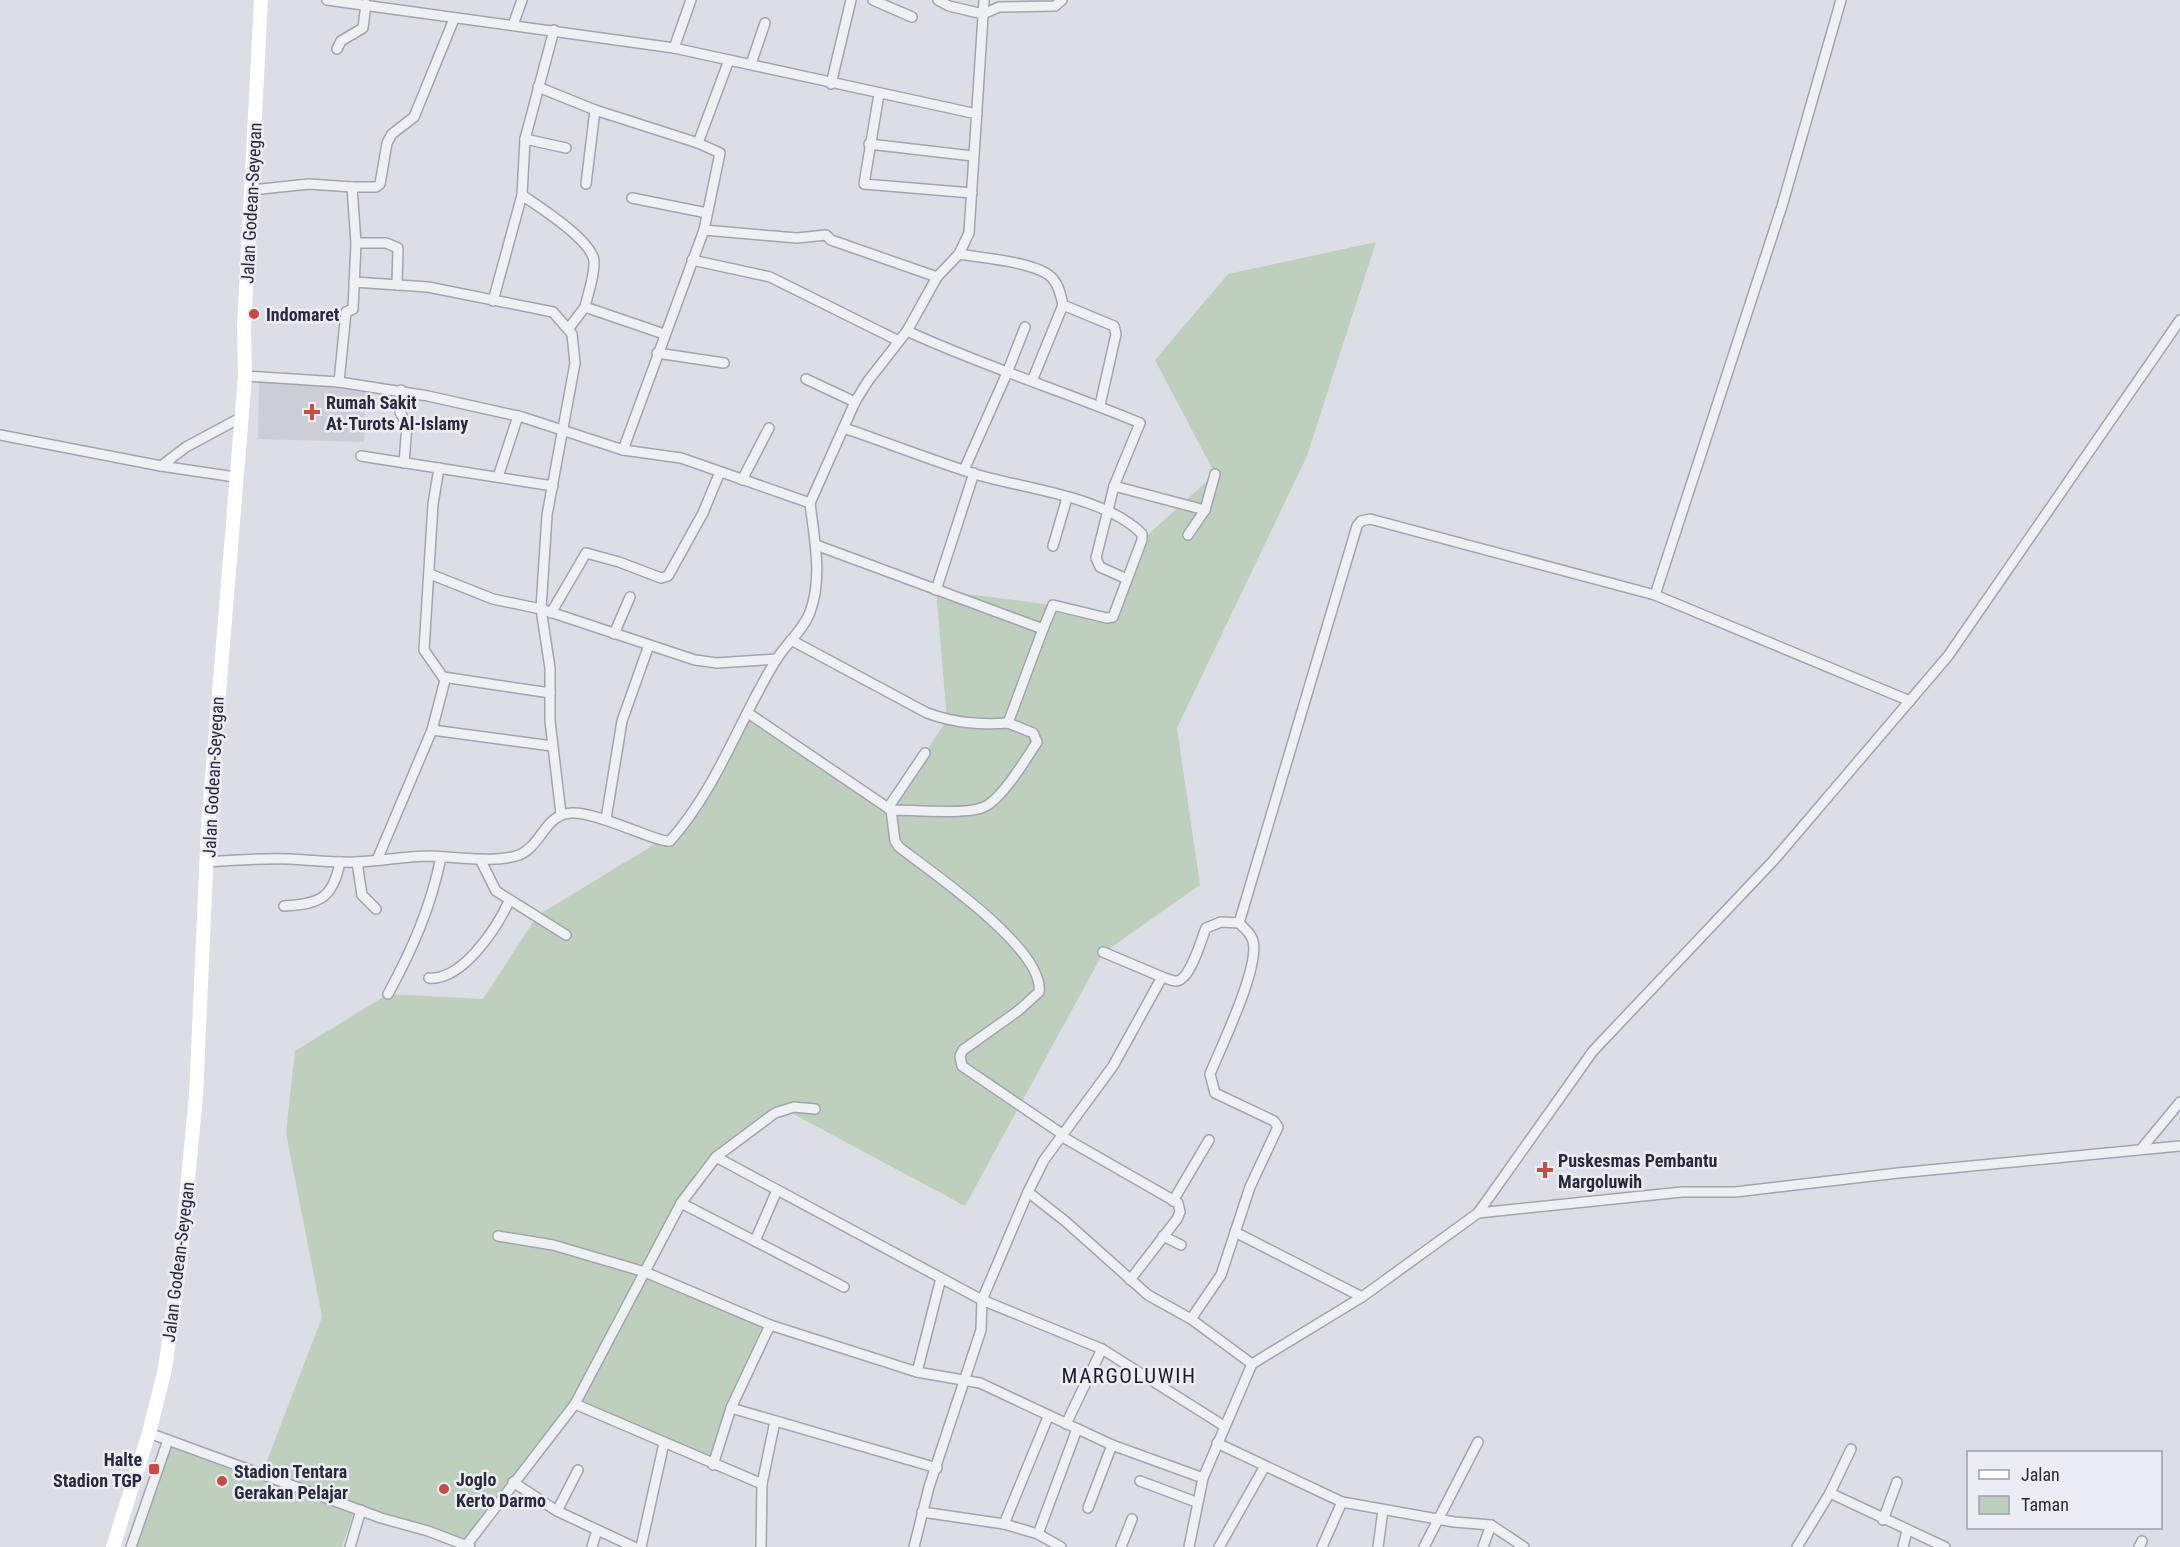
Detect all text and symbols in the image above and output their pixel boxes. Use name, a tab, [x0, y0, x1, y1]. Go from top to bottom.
street label: Jalan Godean-Seyegan	[236, 122, 266, 284]
place label: Indomaret	[266, 304, 340, 325]
marker: Indomaret	[247, 307, 261, 321]
place label: Rumah Sakit At-Turots Al-Islamy	[326, 392, 468, 434]
marker: Rumah Sakit At-Turots Al-Islamy	[303, 403, 321, 421]
street label: Jalan Godean-Seyegan	[198, 696, 228, 858]
place label: Puskesmas Pembantu Margoluwih	[1558, 1150, 1717, 1192]
marker: Puskesmas Pembantu Margoluwih	[1536, 1161, 1554, 1179]
street label: Jalan Godean-Seyegan	[158, 1181, 198, 1343]
district label: MARGOLUWIH	[1062, 1364, 1196, 1388]
place label: Halte Stadion TGP	[53, 1449, 142, 1491]
legend	[1967, 1451, 2162, 1529]
place label: Stadion Tentara Gerakan Pelajar	[234, 1461, 348, 1503]
marker: Halte Stadion TGP	[147, 1462, 161, 1476]
text: Jalan	[2021, 1464, 2060, 1485]
place label: Joglo Kerto Darmo	[456, 1469, 546, 1511]
marker: Stadion Tentara Gerakan Pelajar	[215, 1474, 229, 1488]
marker: Joglo Kerto Darmo	[437, 1482, 451, 1496]
text: Taman	[2021, 1494, 2069, 1515]

